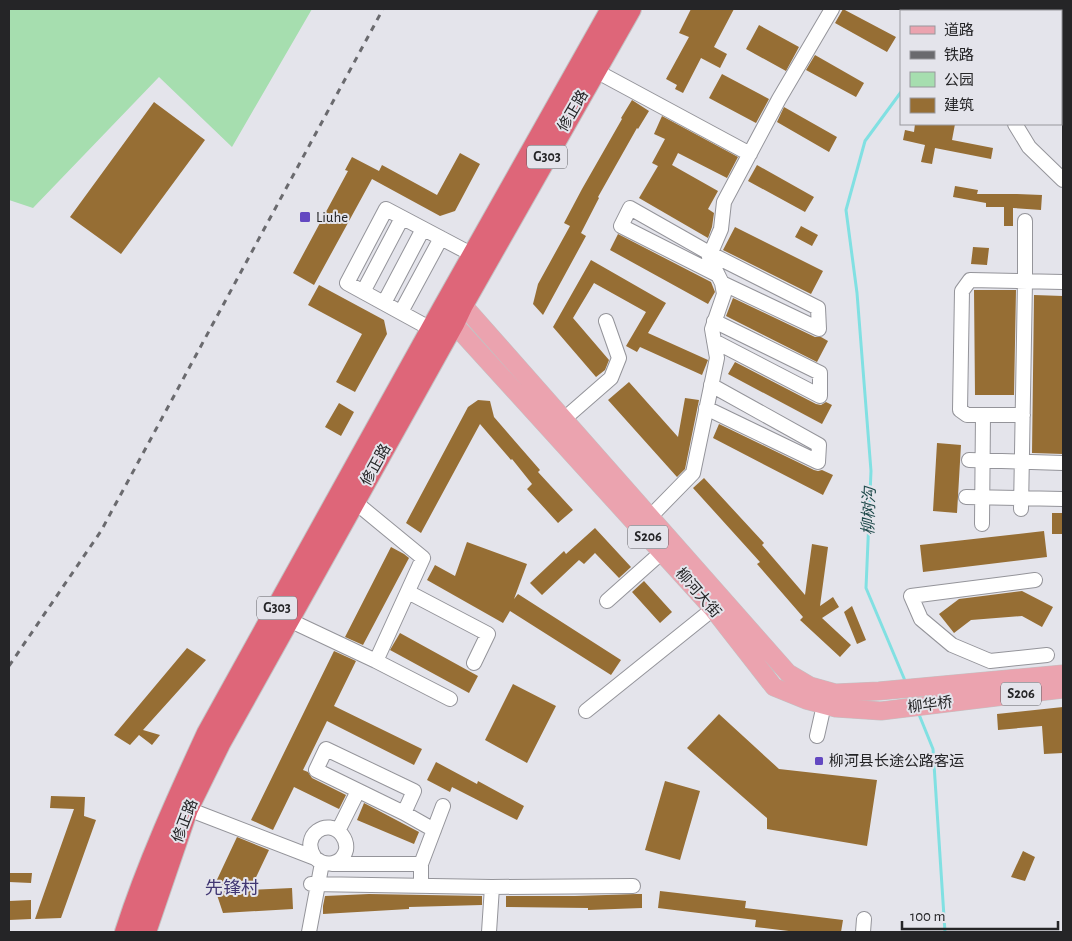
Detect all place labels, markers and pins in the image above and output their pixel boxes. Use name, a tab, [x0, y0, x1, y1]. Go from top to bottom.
marker: Liuhe	[298, 210, 312, 224]
place label: Liuhe	[316, 210, 348, 225]
place label: 柳河县长途公路客运	[829, 753, 964, 769]
marker: 柳河县长途公路客运	[813, 755, 825, 767]

